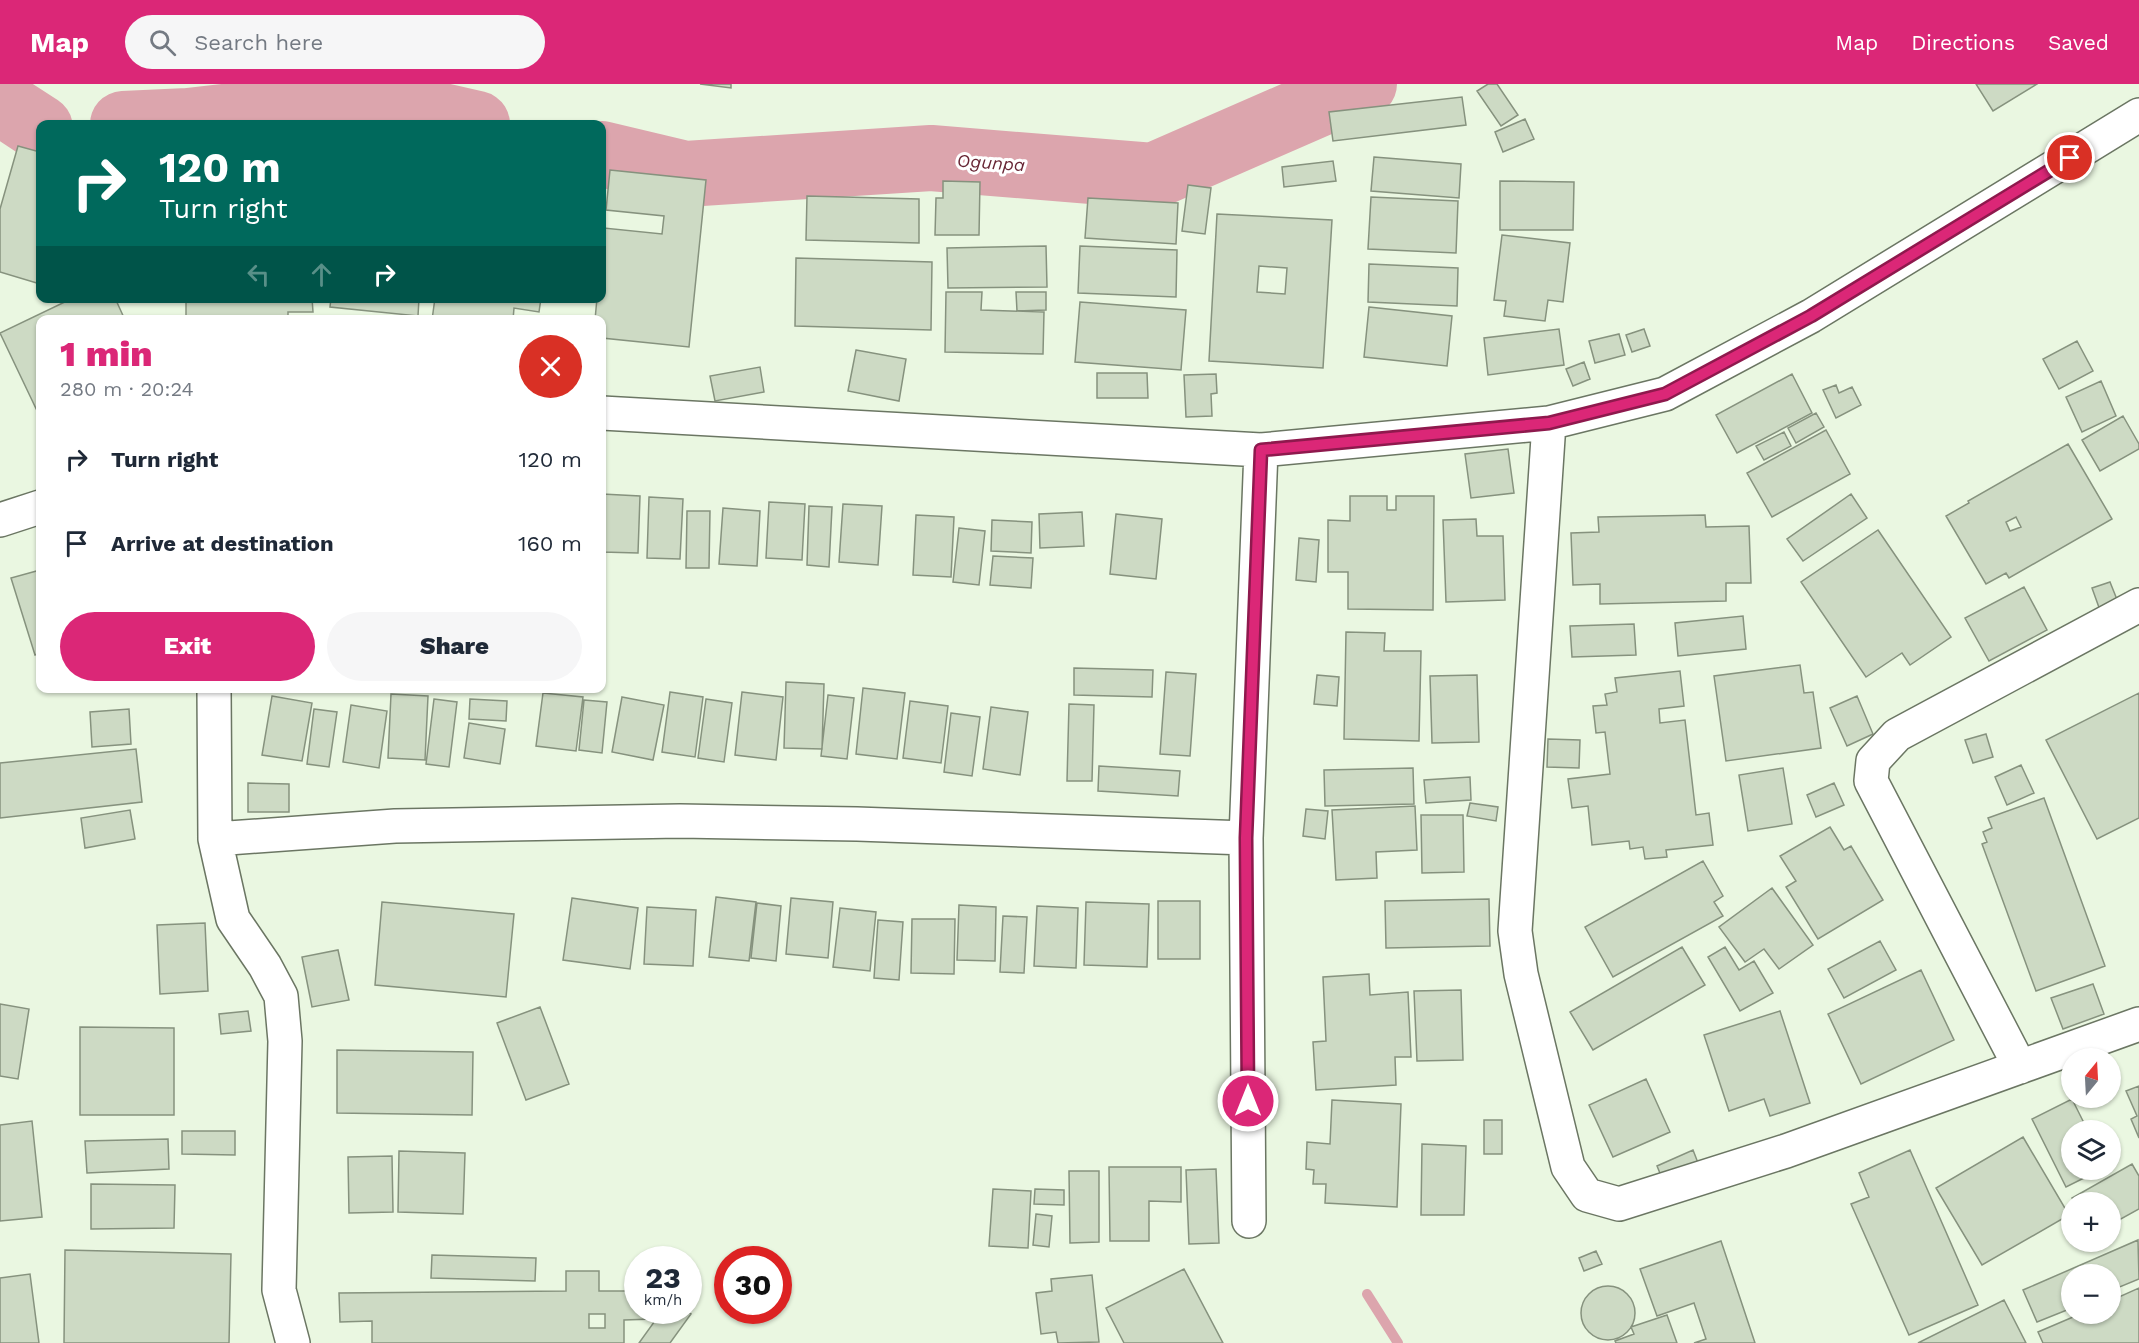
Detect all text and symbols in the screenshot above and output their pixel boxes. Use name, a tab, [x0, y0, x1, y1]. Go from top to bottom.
search box	[125, 15, 545, 69]
text: Map	[30, 26, 89, 59]
icon: search	[146, 26, 179, 59]
text: Search here	[194, 30, 323, 55]
text: Map	[1835, 30, 1878, 55]
text: Directions	[1911, 30, 2015, 55]
text: Saved	[2048, 30, 2109, 55]
pin	[2044, 132, 2095, 183]
icon: arrive	[2053, 141, 2086, 174]
text: 120 m	[159, 143, 281, 192]
icon: right	[60, 144, 138, 222]
water label: Ogunpa	[956, 150, 1026, 175]
text: Turn right	[159, 193, 288, 225]
icon: left	[242, 258, 275, 291]
icon: ahead	[305, 258, 338, 291]
icon: right	[368, 258, 401, 291]
text: 1 min	[60, 333, 153, 375]
button: close	[519, 335, 582, 398]
text: 280 m · 20:24	[60, 377, 194, 401]
icon: right	[60, 443, 93, 476]
text: Turn right	[111, 447, 218, 472]
text: 120 m	[518, 447, 582, 472]
icon: arrive	[60, 527, 93, 560]
text: Arrive at destination	[111, 531, 334, 556]
text: 160 m	[518, 531, 582, 556]
button: Exit	[60, 612, 315, 681]
button: Share	[327, 612, 582, 681]
north arrow	[2061, 1048, 2121, 1108]
map controls	[2061, 1048, 2121, 1324]
position arrow	[1216, 1069, 1280, 1133]
button: layers	[2061, 1120, 2121, 1180]
button: +	[2061, 1192, 2121, 1252]
speed limit sign: 30	[714, 1246, 792, 1324]
text: 23	[645, 1260, 681, 1295]
button: −	[2061, 1264, 2121, 1324]
text: km/h	[644, 1291, 682, 1309]

